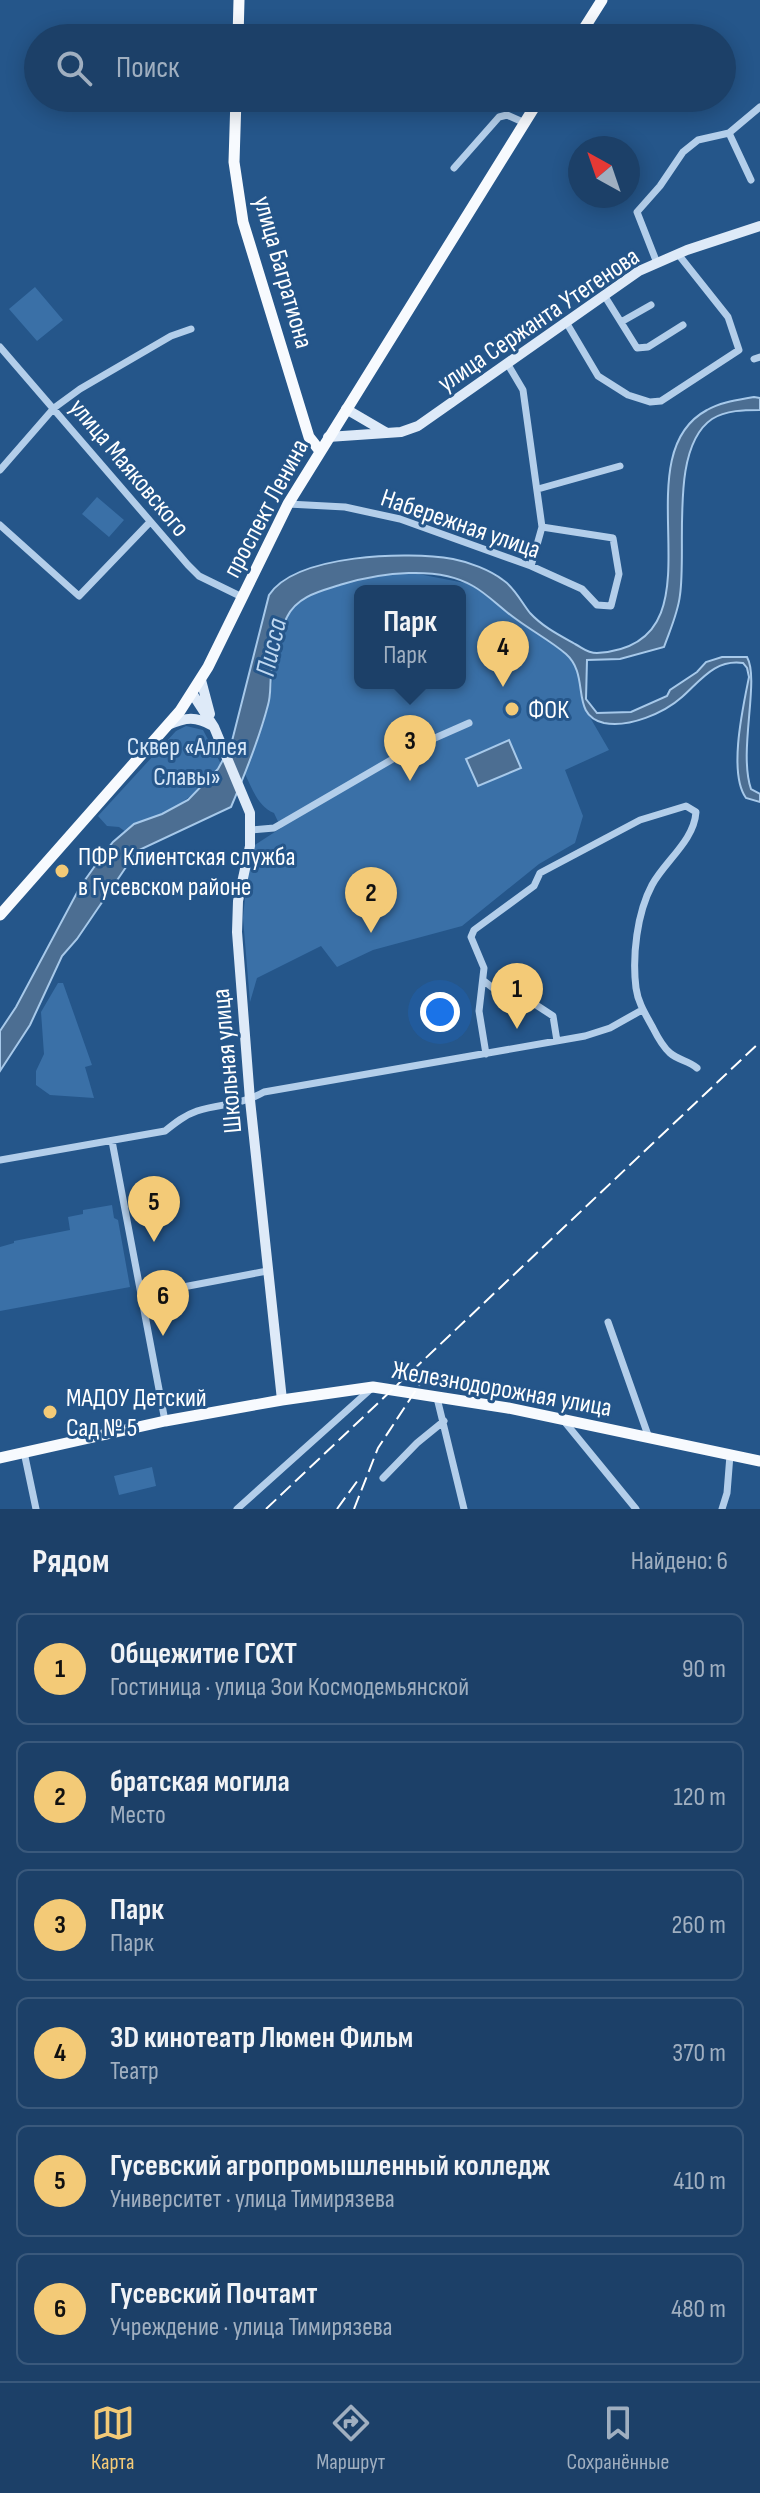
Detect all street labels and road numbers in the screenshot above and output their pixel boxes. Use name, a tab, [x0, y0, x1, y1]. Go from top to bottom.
street label: улица Багратиона	[246, 193, 319, 352]
street label: улица Сержанта Утегенова	[432, 241, 645, 399]
street label: улица Маяковского	[62, 393, 196, 543]
street label: проспект Ленина	[217, 434, 316, 583]
street label: Набережная улица	[377, 483, 544, 566]
street label: Школьная улица	[206, 987, 249, 1134]
street label: Железнодорожная улица	[389, 1355, 614, 1424]

